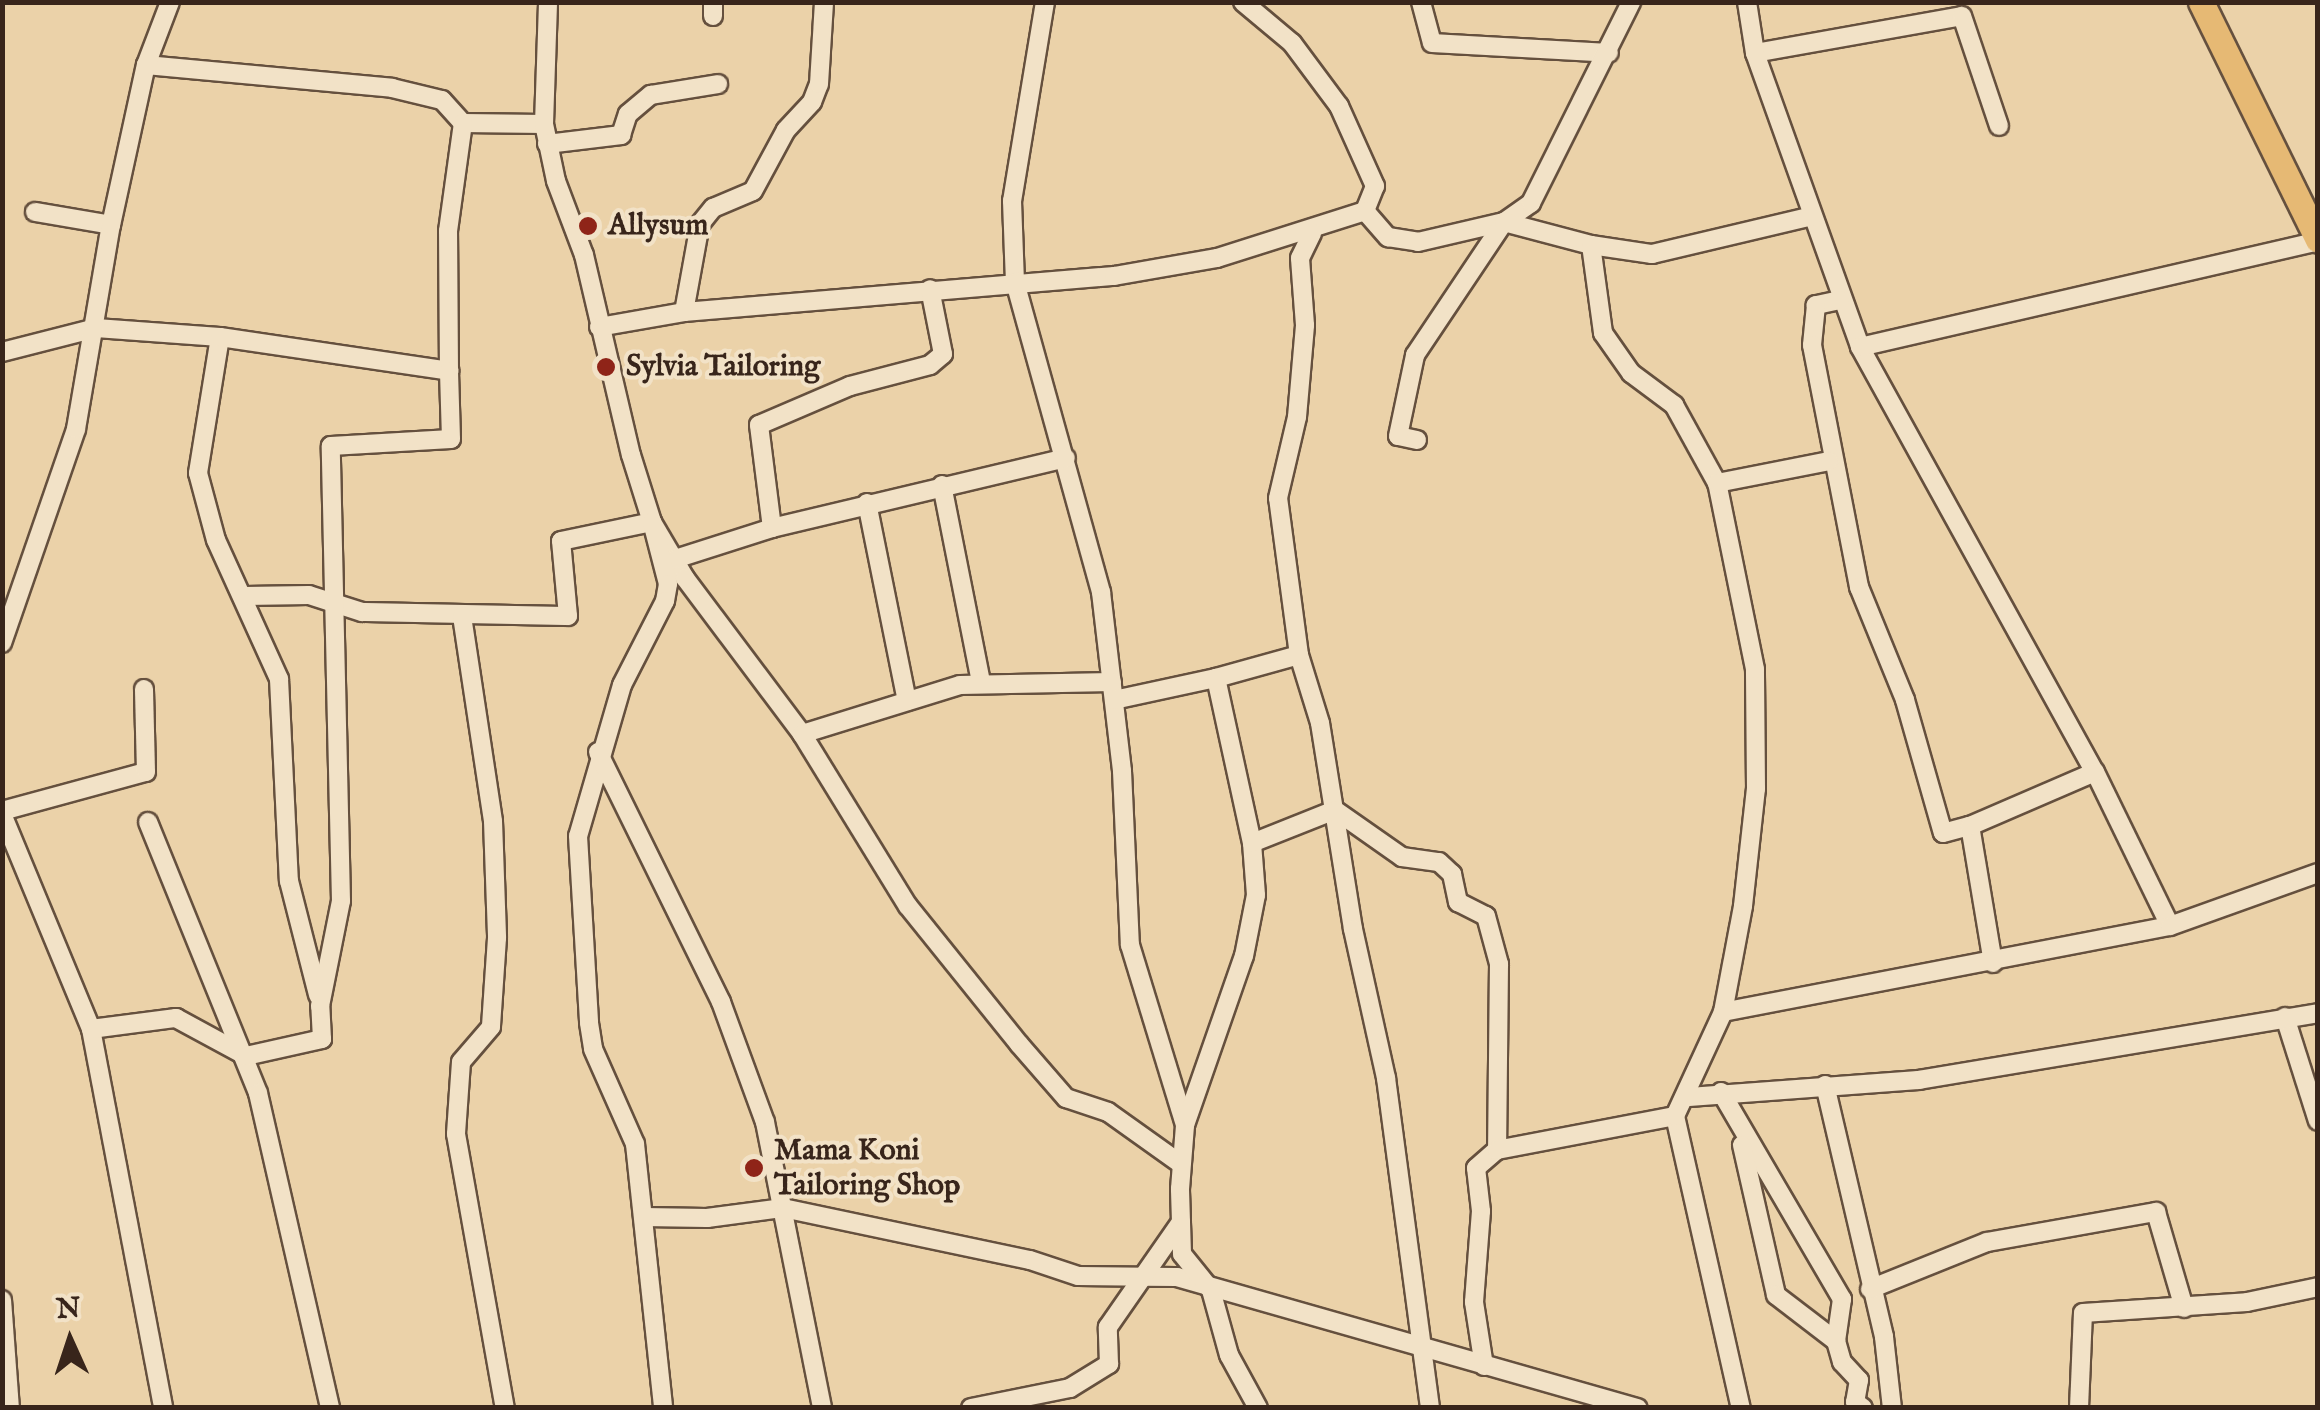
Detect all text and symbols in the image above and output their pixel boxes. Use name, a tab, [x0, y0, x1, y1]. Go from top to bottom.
place label: Allysum	[608, 208, 708, 244]
marker: Allysum	[577, 215, 599, 237]
place label: Sylvia Tailoring	[626, 349, 820, 385]
marker: Sylvia Tailoring	[595, 356, 617, 378]
place label: Mama Koni Tailoring Shop	[774, 1133, 960, 1204]
marker: Mama Koni Tailoring Shop	[743, 1157, 765, 1179]
north arrow	[20, 1290, 120, 1390]
text: N	[55, 1291, 81, 1328]

